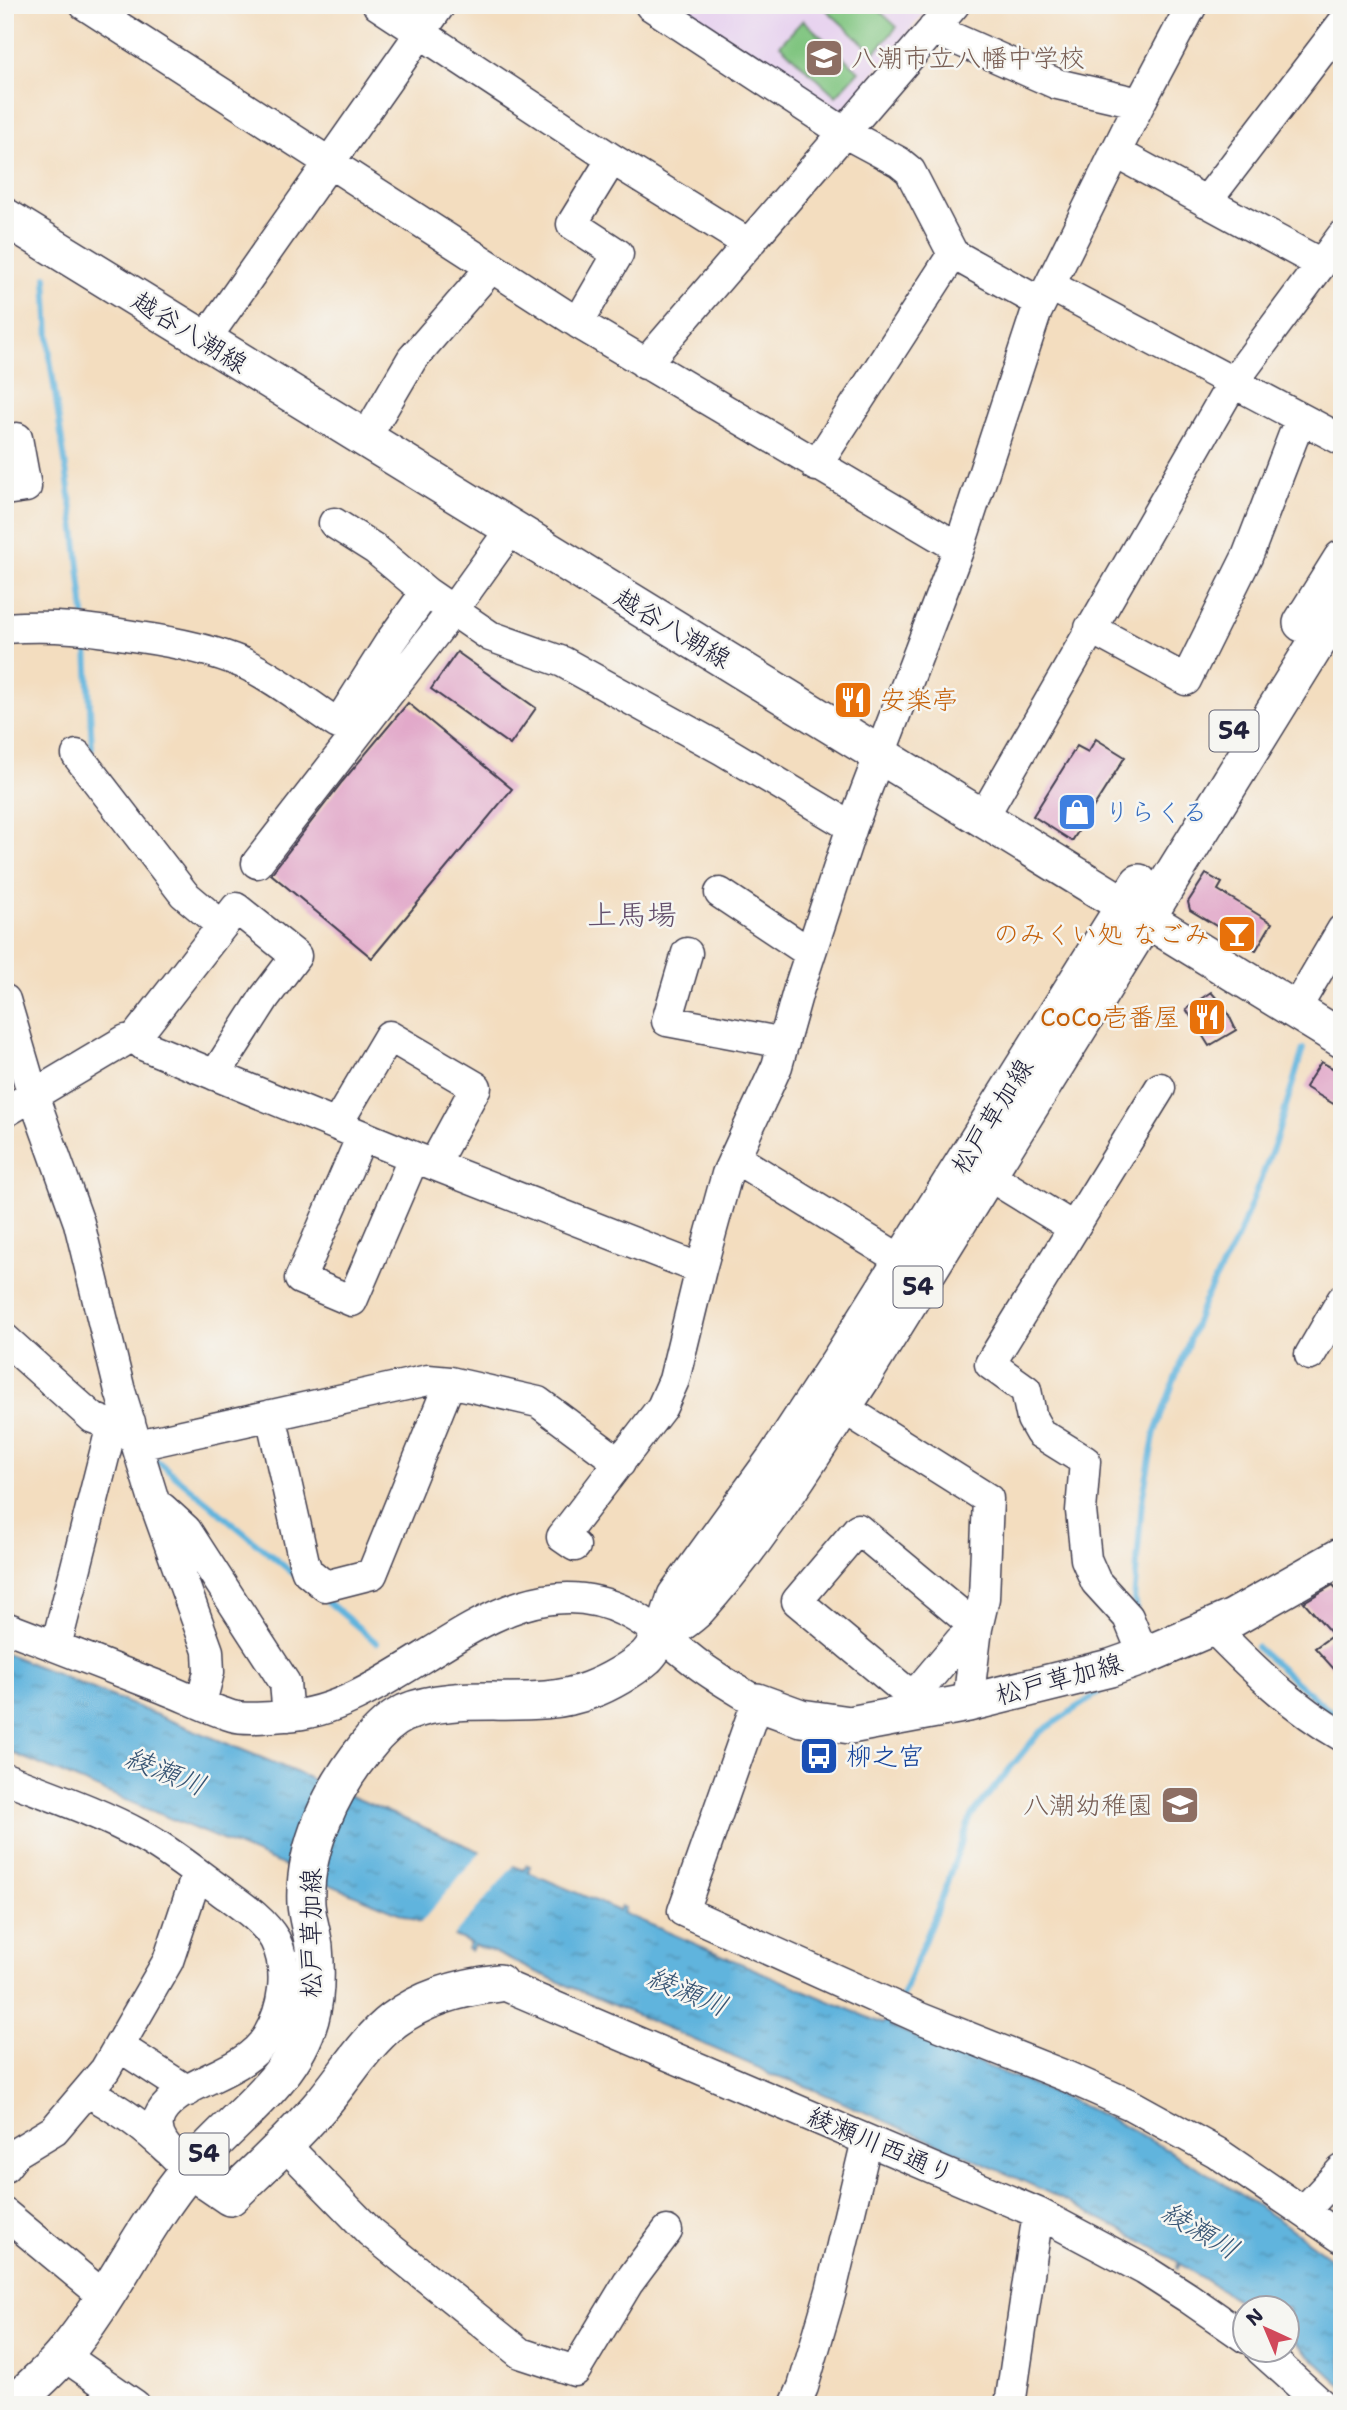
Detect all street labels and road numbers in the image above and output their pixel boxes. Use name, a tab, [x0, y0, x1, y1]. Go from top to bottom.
street label: 越谷八潮線	[126, 282, 255, 381]
street label: 越谷八潮線	[609, 579, 738, 676]
road number: 54	[1210, 710, 1258, 752]
street label: 松戸草加線	[942, 1051, 1041, 1180]
road number: 54	[894, 1266, 942, 1308]
street label: 松戸草加線	[992, 1645, 1126, 1712]
street label: 松戸草加線	[293, 1868, 328, 1998]
street label: 綾瀬川西通り	[803, 2098, 960, 2191]
road number: 54	[180, 2134, 228, 2174]

